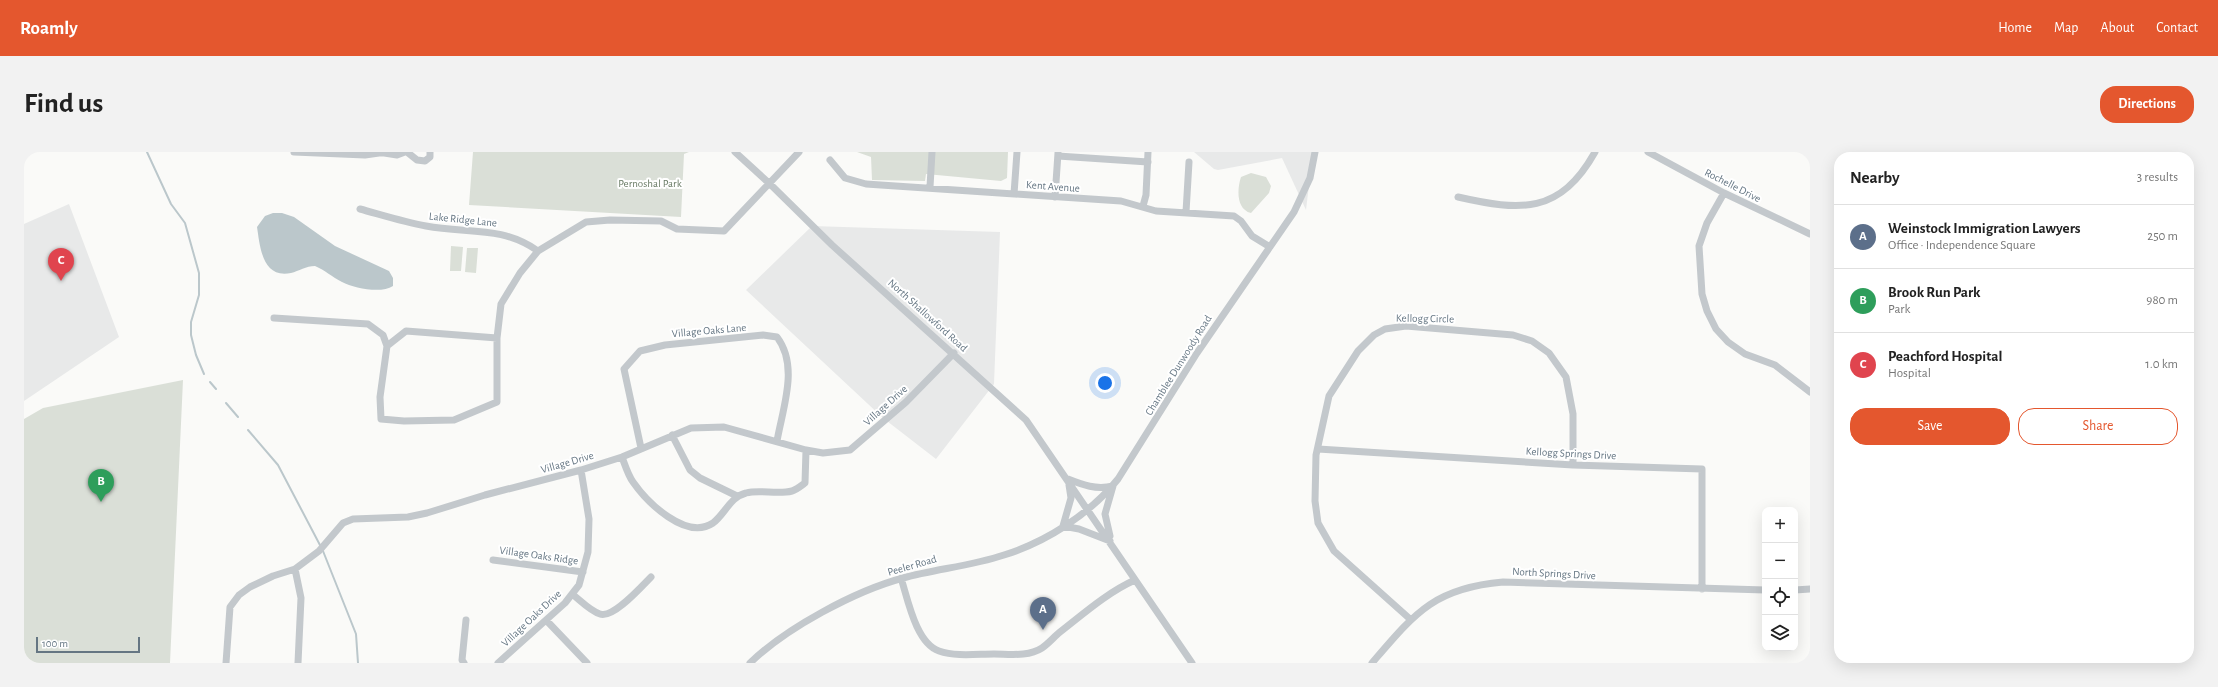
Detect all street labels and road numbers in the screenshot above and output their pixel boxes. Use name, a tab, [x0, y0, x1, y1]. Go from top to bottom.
street label: Rochelle Drive	[1703, 167, 1763, 204]
street label: Kent Avenue	[1026, 179, 1080, 194]
street label: Lake Ridge Lane	[428, 210, 498, 229]
street label: North Shallowford Road	[886, 277, 970, 354]
street label: Kellogg Circle	[1396, 312, 1454, 325]
street label: Chamblee Dunwoody Road	[1143, 313, 1214, 417]
street label: Village Oaks Lane	[671, 322, 747, 339]
street label: Village Drive	[861, 383, 909, 428]
street label: Kellogg Springs Drive	[1525, 446, 1617, 461]
street label: Village Drive	[539, 450, 595, 475]
street label: Village Oaks Ridge	[499, 545, 579, 566]
street label: Peeler Road	[886, 553, 938, 578]
street label: North Springs Drive	[1512, 566, 1596, 581]
street label: Village Oaks Drive	[499, 588, 563, 649]

